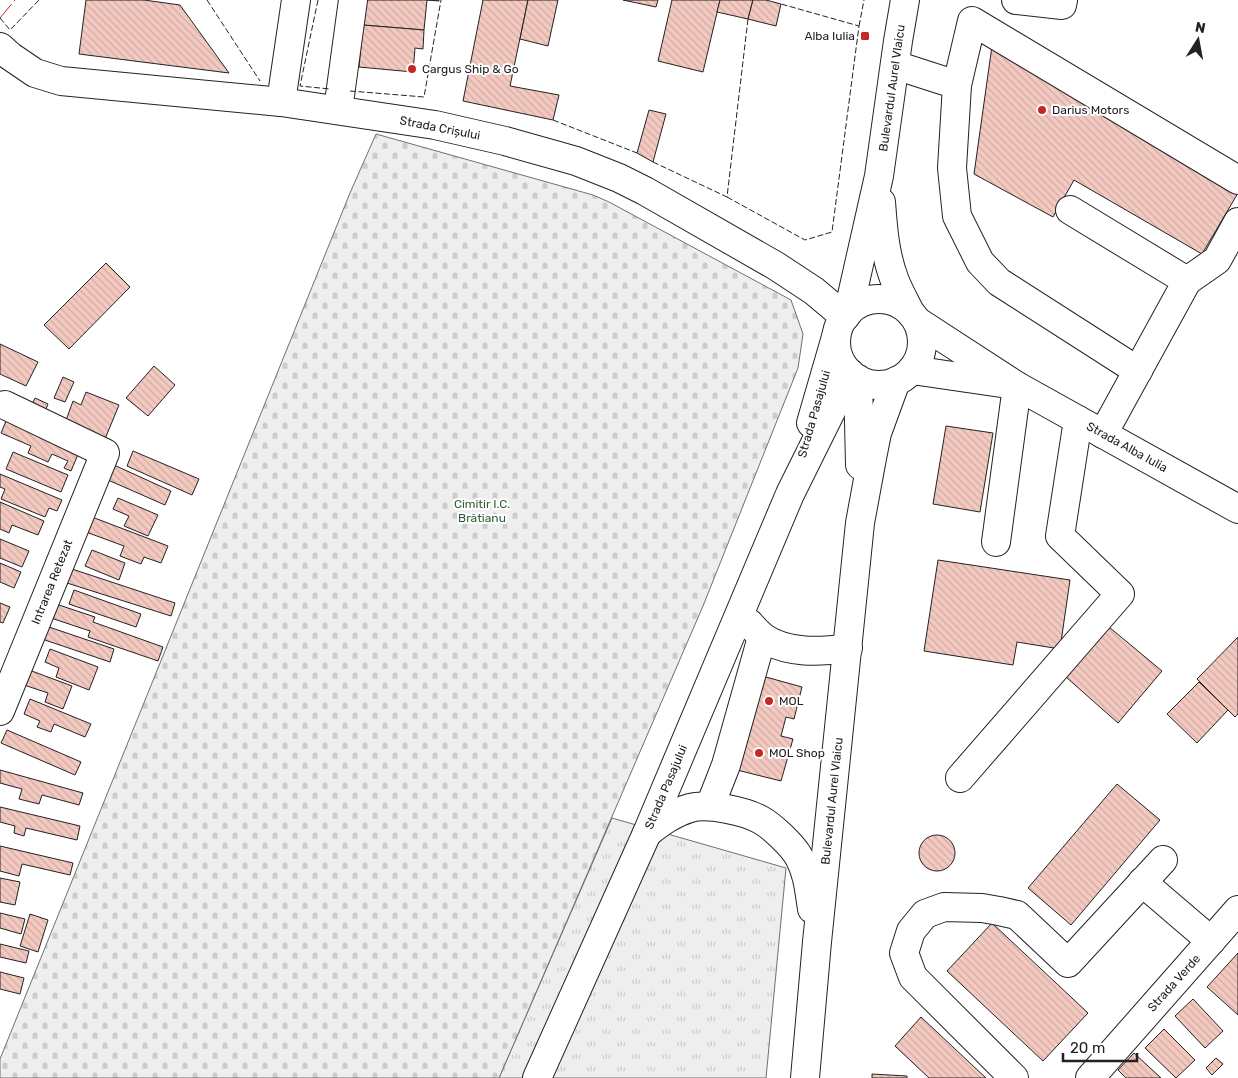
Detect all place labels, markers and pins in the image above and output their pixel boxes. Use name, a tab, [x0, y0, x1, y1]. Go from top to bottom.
place label: Alba Iulia	[804, 29, 855, 43]
marker: Alba Iulia	[859, 30, 871, 42]
place label: Cargus Ship & Go	[422, 62, 519, 76]
marker: Cargus Ship & Go	[406, 63, 418, 75]
place label: Darius Motors	[1052, 103, 1129, 117]
marker: Darius Motors	[1036, 104, 1048, 116]
place label: MOL	[779, 694, 804, 708]
marker: MOL	[763, 695, 775, 707]
place label: MOL Shop	[769, 746, 825, 760]
marker: MOL Shop	[753, 747, 765, 759]

